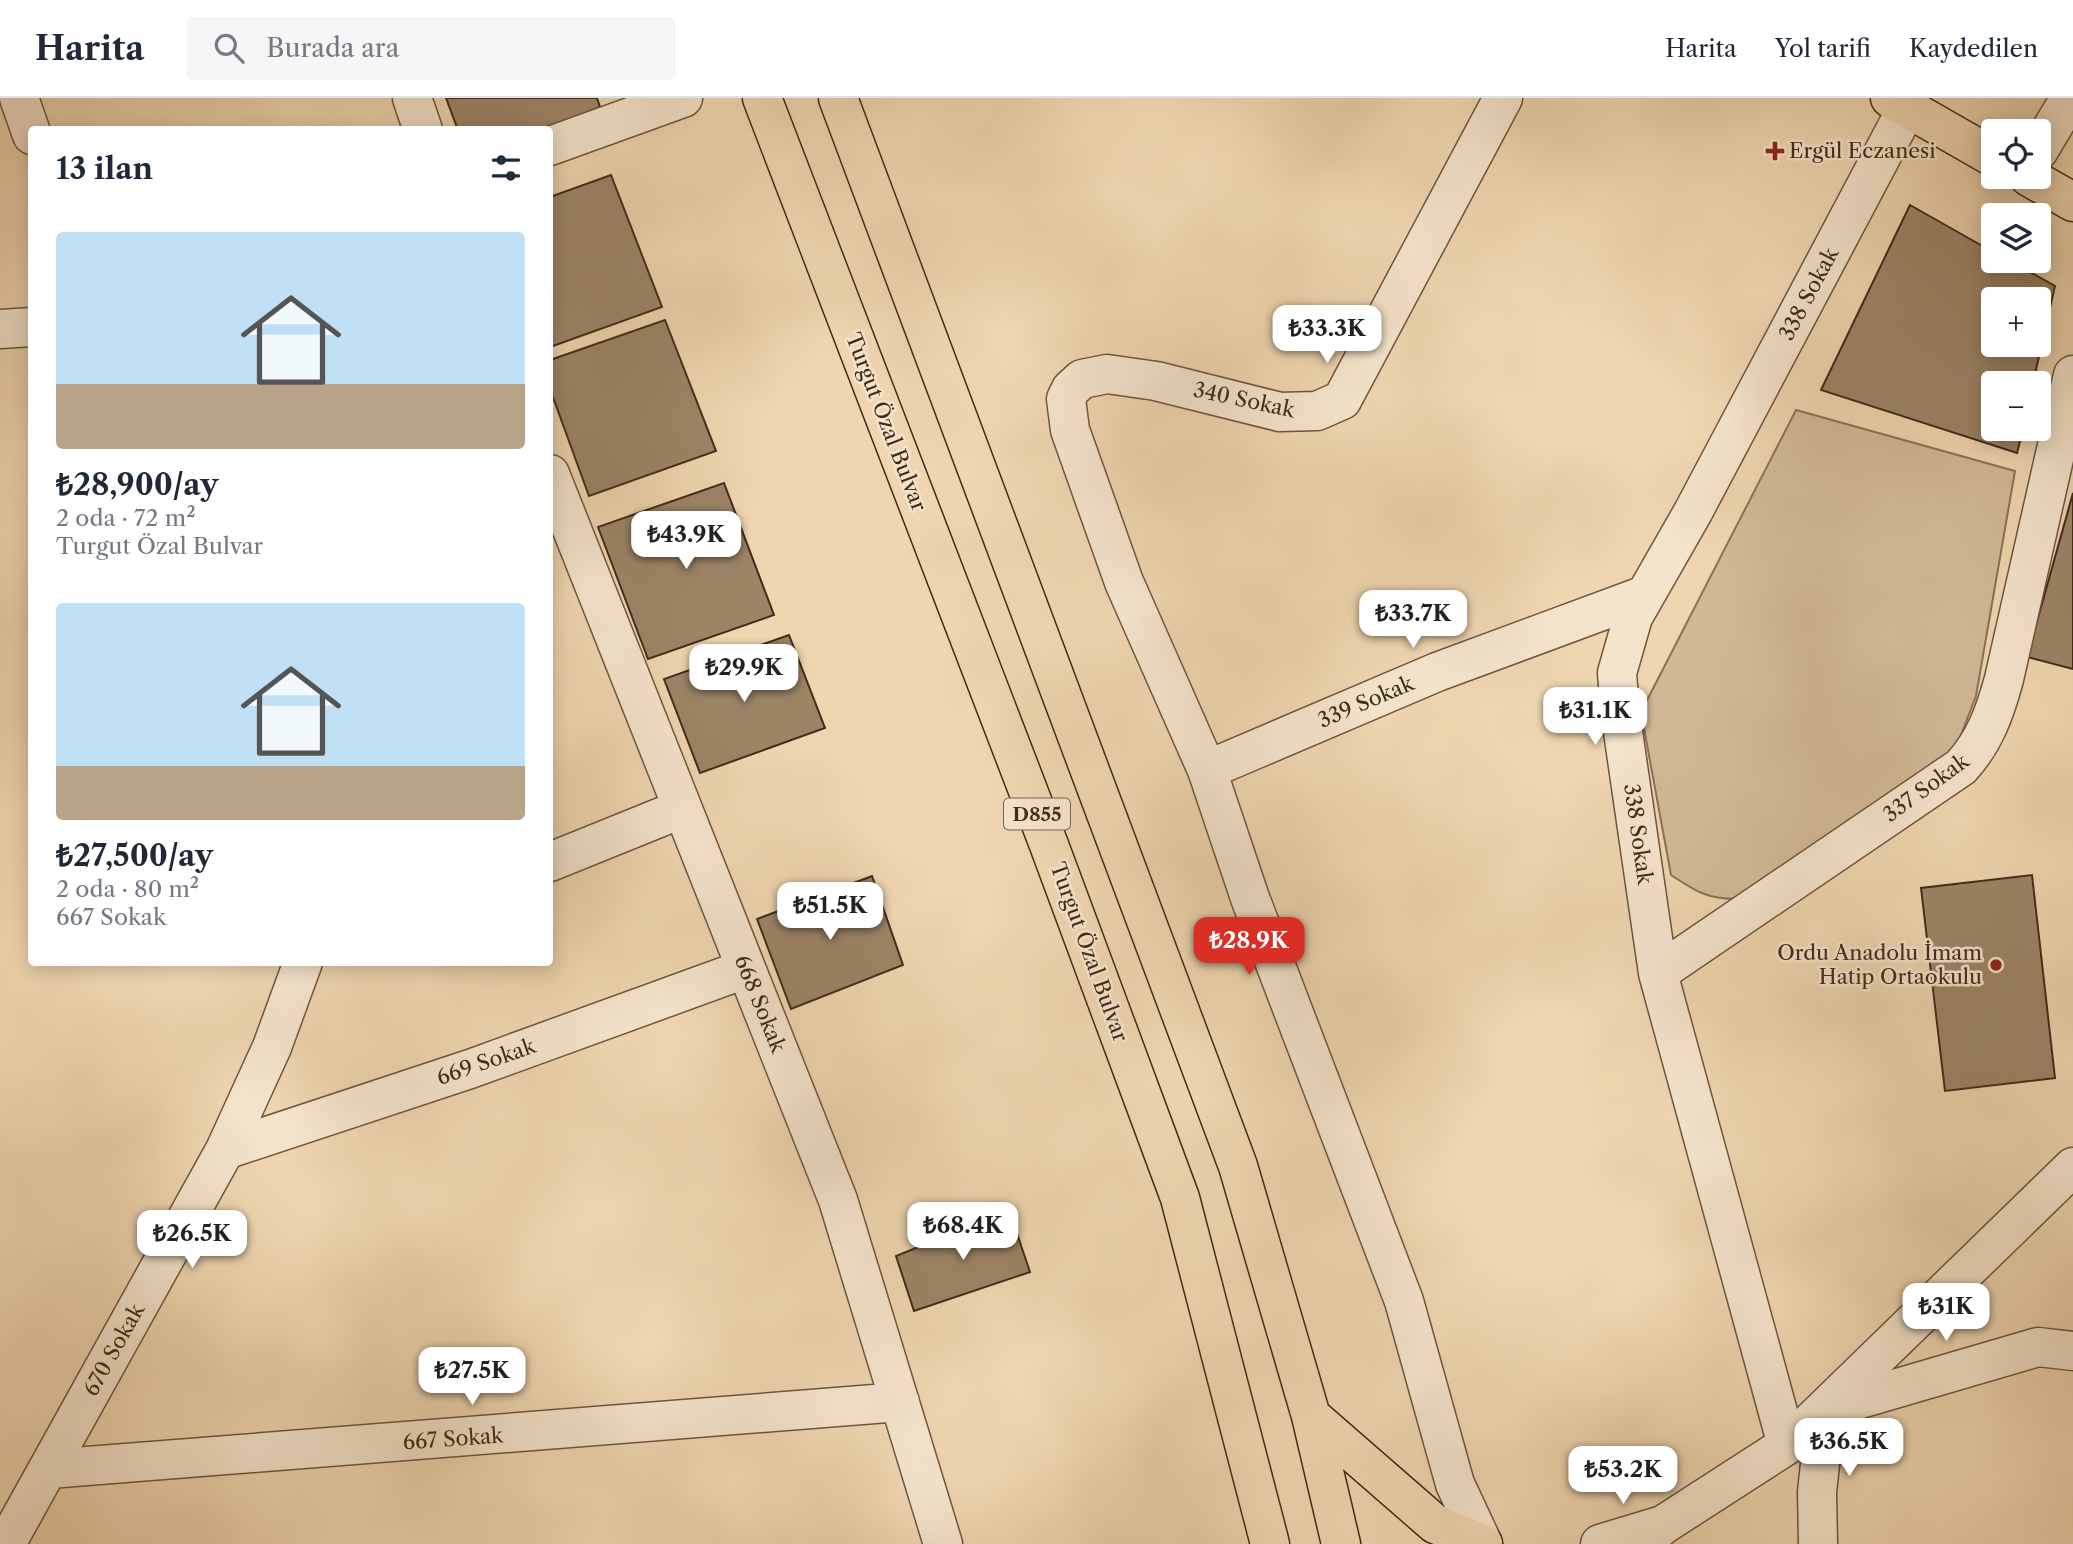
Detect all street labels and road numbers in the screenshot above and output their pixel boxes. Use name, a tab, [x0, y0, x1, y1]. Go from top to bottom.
street label: 338 Sokak	[1774, 242, 1844, 344]
street label: Turgut Özal Bulvar	[841, 329, 932, 515]
street label: 340 Sokak	[1191, 377, 1298, 423]
street label: 339 Sokak	[1314, 670, 1418, 733]
street label: 337 Sokak	[1878, 748, 1974, 827]
street label: 338 Sokak	[1619, 782, 1658, 887]
road number: D855	[1004, 799, 1070, 830]
street label: Turgut Özal Bulvar	[1045, 859, 1134, 1045]
street label: 668 Sokak	[730, 951, 792, 1057]
street label: 669 Sokak	[433, 1033, 539, 1090]
street label: 670 Sokak	[78, 1298, 150, 1400]
street label: 667 Sokak	[402, 1422, 505, 1454]

